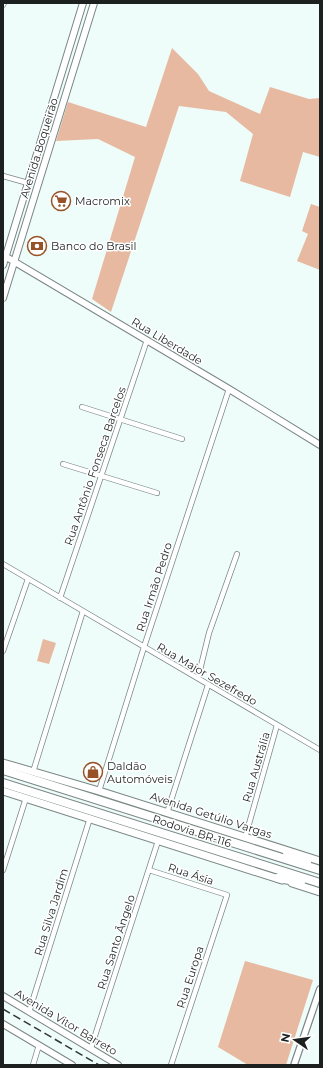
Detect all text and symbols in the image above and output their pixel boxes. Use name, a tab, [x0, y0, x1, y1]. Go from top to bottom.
street label: Avenida Boqueirão	[17, 96, 61, 200]
supermarket icon: Macromix	[50, 190, 72, 212]
place label: Macromix	[75, 194, 130, 208]
bank icon: Banco do Brasil	[26, 235, 48, 257]
place label: Banco do Brasil	[51, 239, 136, 253]
street label: Rua Liberdade	[129, 314, 205, 368]
street label: Rua Antônio Fonseca Barcelos	[61, 384, 129, 547]
street label: Rua Irmão Pedro	[133, 540, 175, 634]
street label: Rua Major Sezefredo	[154, 640, 260, 708]
street label: Rua Austrália	[239, 730, 273, 804]
place label: Daldão Automóveis	[107, 759, 173, 786]
shop icon: Daldão Automóveis	[82, 761, 104, 783]
street label: Avenida Getúlio Vargas	[148, 789, 274, 842]
street label: Rodovia BR-116	[151, 812, 234, 850]
street label: Rua Ásia	[166, 860, 216, 888]
street label: Rua Silva Jardim	[31, 866, 71, 958]
street label: Rua Santo Ângelo	[94, 893, 138, 991]
street label: Rua Europa	[173, 944, 207, 1010]
street label: Avenida Vitor Barreto	[12, 986, 120, 1058]
north arrow	[275, 1020, 315, 1060]
text: N	[277, 1032, 293, 1044]

